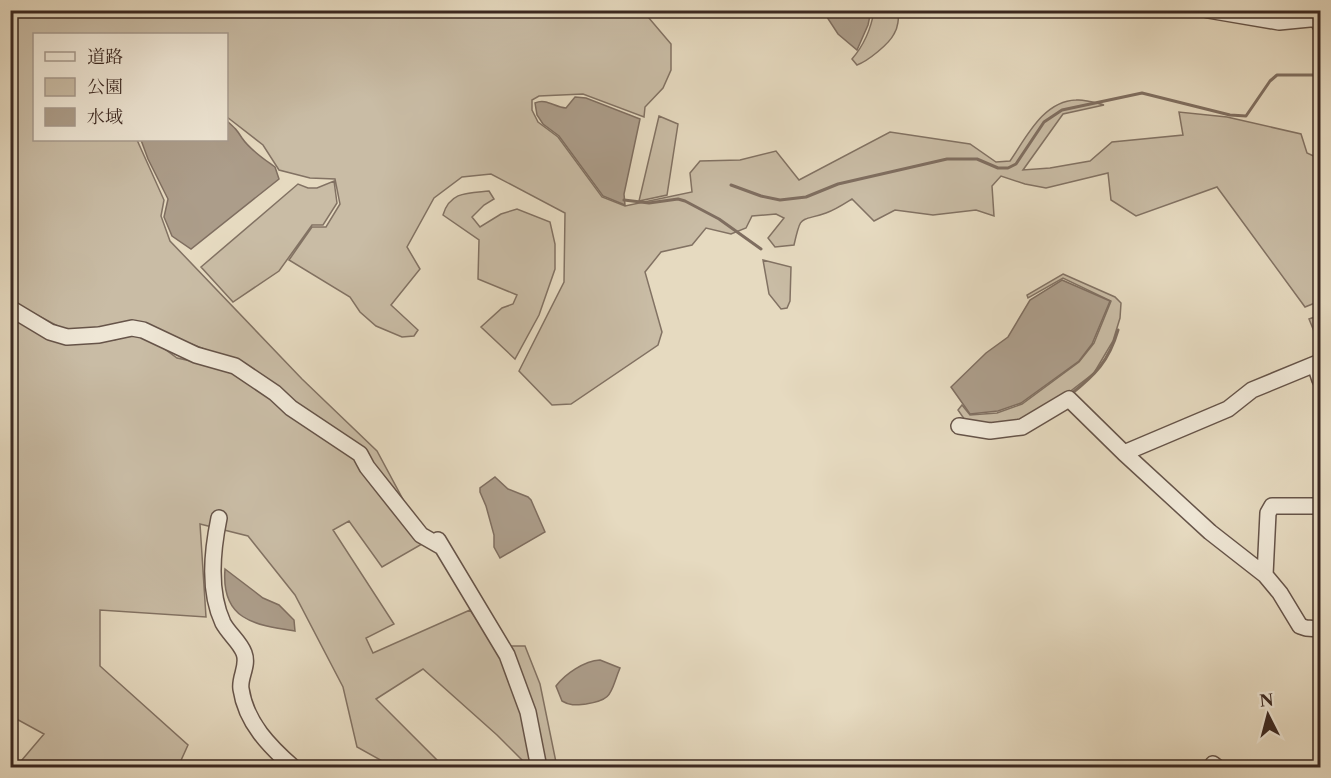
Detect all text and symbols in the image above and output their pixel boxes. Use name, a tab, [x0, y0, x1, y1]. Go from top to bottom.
legend	[33, 33, 228, 141]
text: 道路	[87, 46, 123, 68]
text: 公園	[87, 76, 123, 98]
text: 水域	[87, 106, 123, 128]
north arrow	[1238, 685, 1298, 745]
text: N	[1258, 689, 1274, 711]

